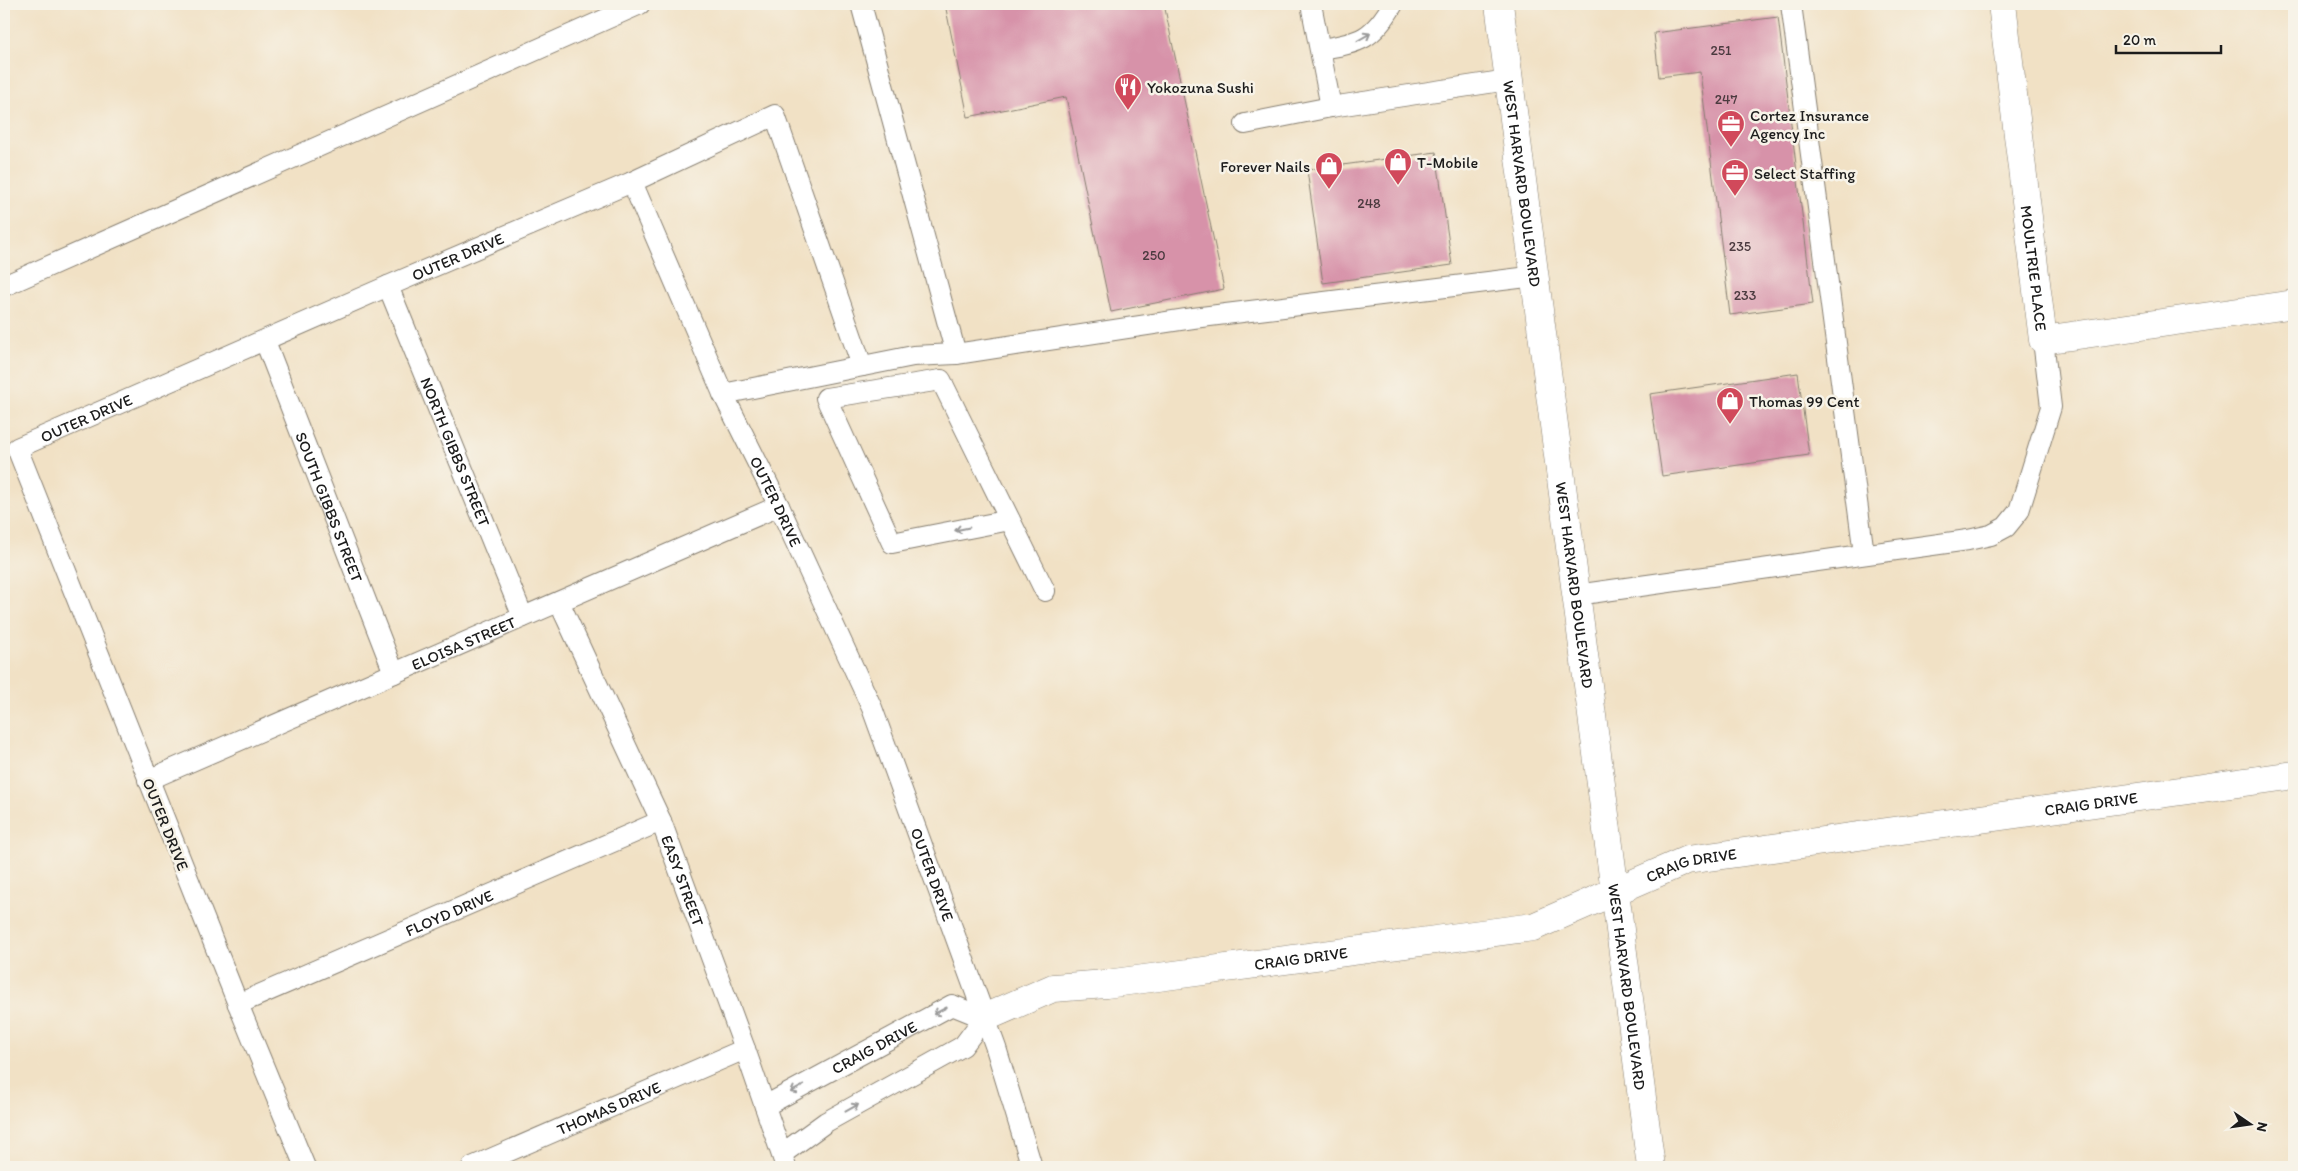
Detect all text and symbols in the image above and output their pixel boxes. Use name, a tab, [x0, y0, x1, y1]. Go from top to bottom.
scale bar	[2116, 22, 2220, 54]
text: 20 m	[2123, 31, 2157, 49]
one-way arrow	[1357, 32, 1371, 42]
house number: 251	[1710, 42, 1732, 59]
restaurant icon: Yokozuna Sushi	[1113, 72, 1143, 111]
place label: Yokozuna Sushi	[1147, 78, 1254, 97]
street label: WEST HARVARD BOULEVARD	[1499, 79, 1545, 288]
house number: 247	[1715, 91, 1737, 108]
place label: Cortez Insurance Agency Inc	[1750, 106, 1869, 143]
office icon: Cortez Insurance Agency Inc	[1716, 109, 1746, 148]
shop icon: T-Mobile	[1383, 147, 1413, 186]
shop icon: Forever Nails	[1314, 151, 1344, 190]
place label: T-Mobile	[1417, 153, 1478, 172]
place label: Forever Nails	[1220, 157, 1310, 176]
office icon: Select Staffing	[1720, 158, 1750, 197]
place label: Select Staffing	[1754, 164, 1856, 183]
house number: 248	[1357, 195, 1381, 212]
street label: MOULTRIE PLACE	[2017, 204, 2051, 332]
street label: OUTER DRIVE	[409, 229, 507, 285]
house number: 235	[1729, 238, 1751, 255]
house number: 250	[1142, 247, 1166, 264]
house number: 233	[1734, 287, 1757, 304]
street label: NORTH GIBBS STREET	[416, 375, 494, 529]
shop icon: Thomas 99 Cent	[1715, 386, 1745, 425]
street label: OUTER DRIVE	[38, 390, 135, 447]
place label: Thomas 99 Cent	[1749, 392, 1860, 411]
street label: SOUTH GIBBS STREET	[291, 429, 367, 585]
street label: OUTER DRIVE	[746, 453, 805, 550]
street label: WEST HARVARD BOULEVARD	[1552, 481, 1597, 690]
one-way arrow	[955, 525, 971, 534]
street label: ELOISA STREET	[409, 612, 519, 674]
street label: OUTER DRIVE	[138, 775, 193, 873]
street label: CRAIG DRIVE	[2043, 788, 2139, 820]
street label: OUTER DRIVE	[906, 825, 958, 924]
street label: EASY STREET	[657, 833, 708, 929]
street label: CRAIG DRIVE	[1643, 844, 1738, 887]
street label: WEST HARVARD BOULEVARD	[1604, 882, 1650, 1092]
street label: FLOYD DRIVE	[403, 886, 496, 940]
street label: CRAIG DRIVE	[1253, 943, 1349, 974]
one-way arrow	[933, 1007, 948, 1017]
street label: CRAIG DRIVE	[828, 1017, 920, 1078]
street label: THOMAS DRIVE	[554, 1077, 664, 1139]
one-way arrow	[790, 1085, 805, 1094]
north arrow	[2226, 1098, 2276, 1148]
one-way arrow	[844, 1103, 859, 1113]
text: N	[2253, 1120, 2272, 1133]

